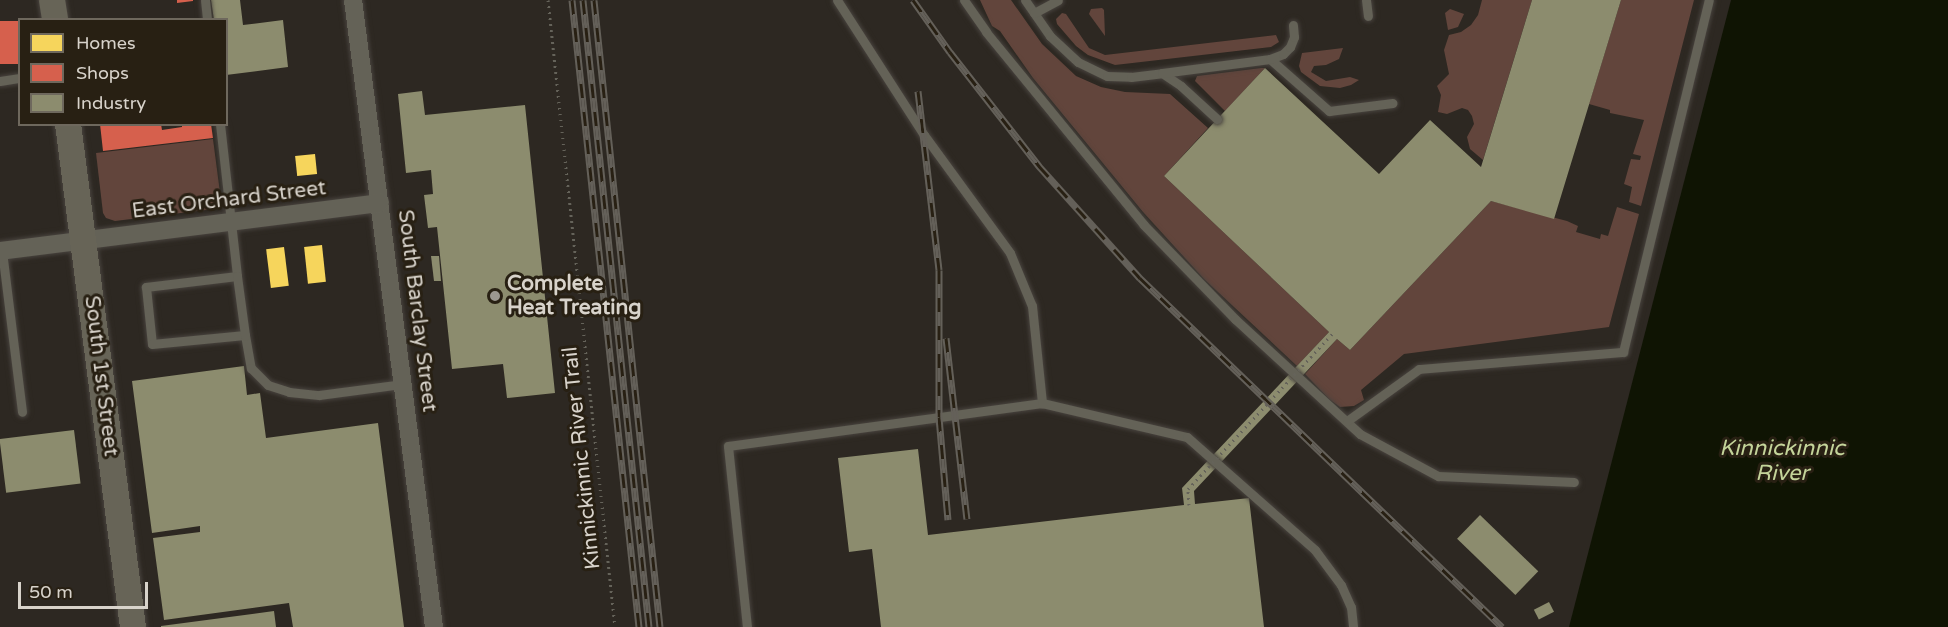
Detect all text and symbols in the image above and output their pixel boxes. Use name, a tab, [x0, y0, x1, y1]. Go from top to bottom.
legend	[18, 18, 228, 126]
text: Homes	[76, 32, 136, 54]
text: Shops	[76, 62, 129, 84]
text: Industry	[76, 92, 146, 114]
street label: East Orchard Street	[131, 176, 327, 224]
street label: South Barclay Street	[392, 208, 442, 414]
place label: Complete Heat Treating	[507, 271, 641, 321]
marker: Complete Heat Treating	[488, 289, 502, 303]
street label: South 1st Street	[79, 294, 123, 458]
street label: Kinnickinnic River Trail	[558, 345, 606, 571]
water label: Kinnickinnic River	[1719, 435, 1845, 487]
scale bar	[21, 570, 152, 608]
text: 50 m	[29, 581, 73, 603]

